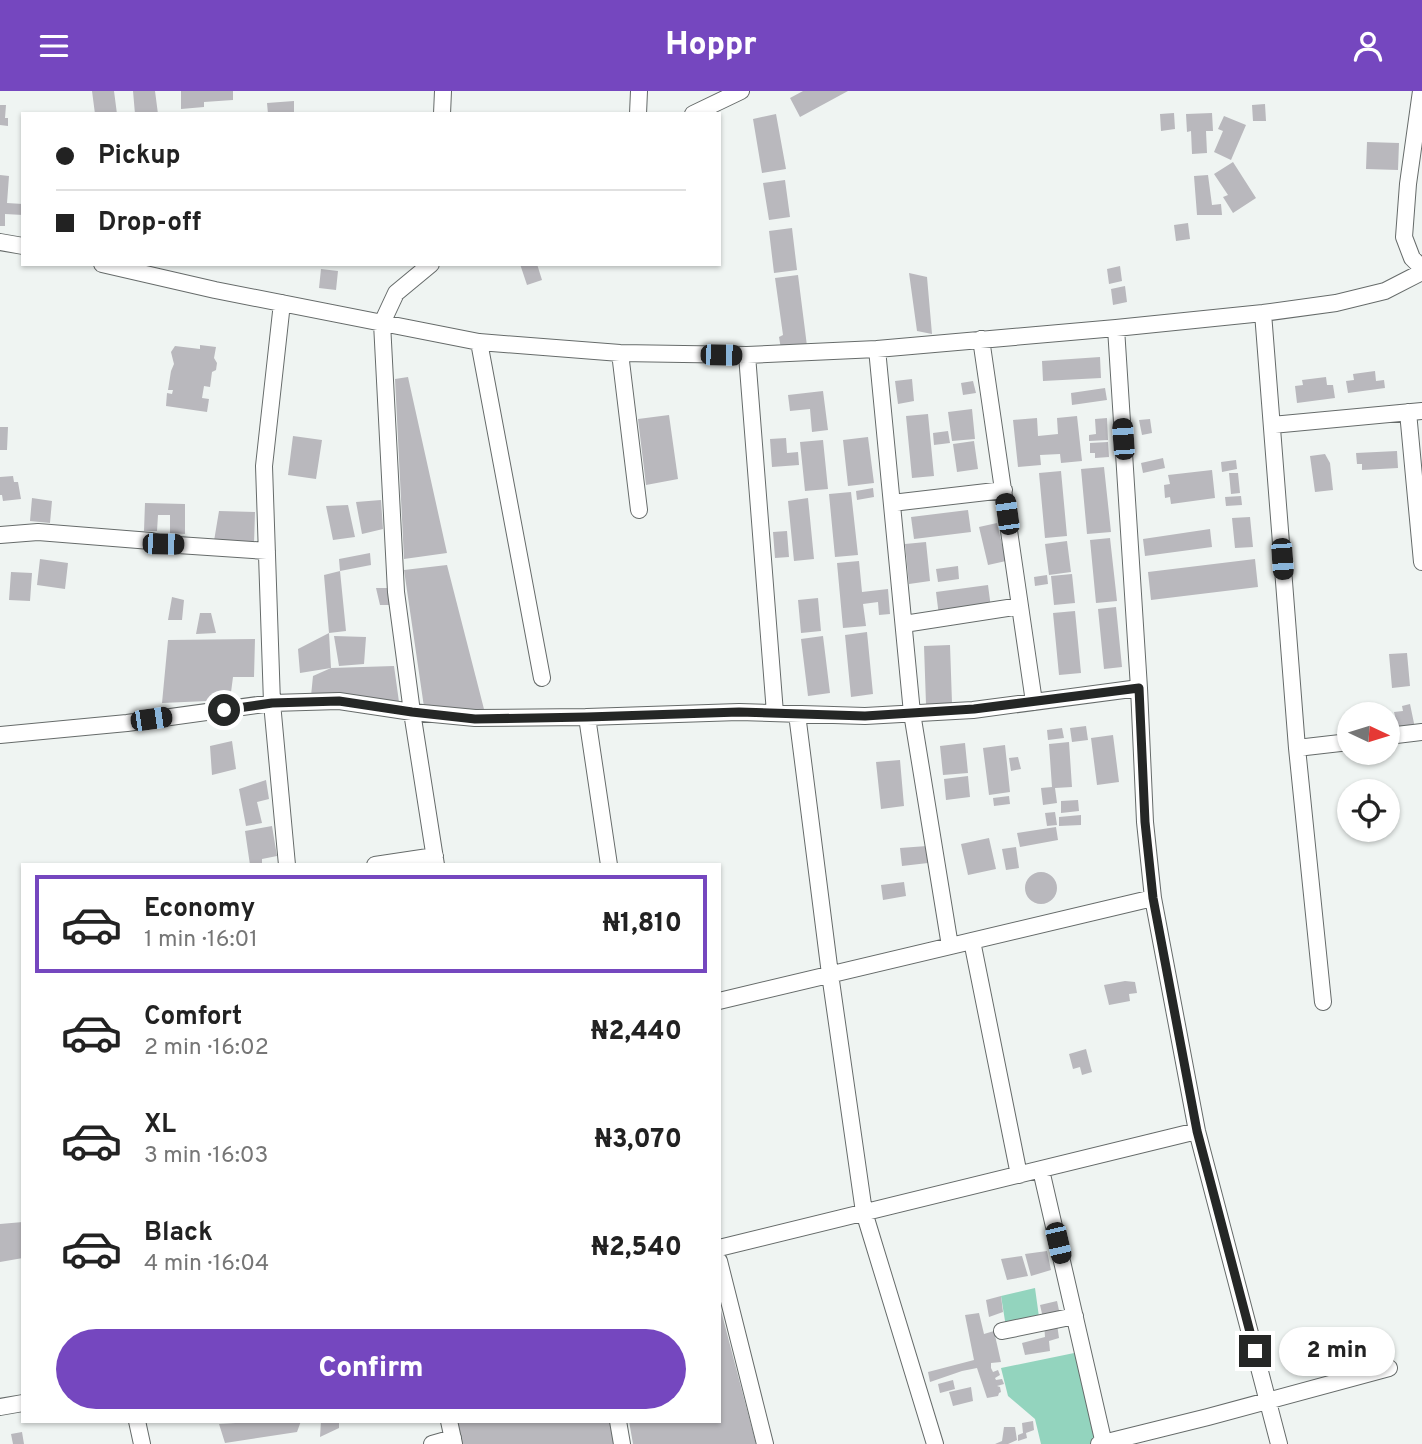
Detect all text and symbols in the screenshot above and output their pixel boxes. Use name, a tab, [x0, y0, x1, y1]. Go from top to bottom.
text: Hoppr	[665, 26, 757, 66]
icon: menu	[35, 27, 73, 65]
icon: person	[1349, 27, 1387, 65]
text: Pickup	[98, 140, 181, 173]
text: Drop-off	[98, 207, 201, 240]
car	[700, 344, 743, 366]
car	[1112, 417, 1135, 461]
car	[994, 492, 1021, 536]
car	[142, 533, 185, 555]
car	[1271, 537, 1294, 581]
route start	[208, 694, 240, 726]
north arrow	[1337, 702, 1400, 765]
map controls	[1337, 702, 1400, 842]
car	[129, 706, 174, 732]
button: locate	[1337, 779, 1400, 842]
icon: car	[60, 893, 123, 956]
text: Economy	[144, 893, 255, 926]
text: ₦1,810	[602, 908, 682, 941]
text: 1 min · 16:01	[144, 926, 258, 955]
icon: car	[60, 1001, 123, 1064]
text: Comfort	[144, 1001, 242, 1034]
text: ₦2,440	[591, 1016, 682, 1049]
text: 2 min · 16:02	[144, 1034, 269, 1063]
icon: car	[60, 1109, 123, 1172]
text: XL	[144, 1109, 176, 1142]
text: ₦3,070	[594, 1124, 682, 1157]
text: 3 min · 16:03	[144, 1142, 268, 1171]
icon: car	[60, 1217, 123, 1280]
text: Black	[144, 1217, 213, 1250]
car	[1044, 1220, 1073, 1266]
text: ₦2,540	[591, 1232, 682, 1265]
text: 4 min · 16:04	[144, 1250, 269, 1279]
callout: 2 min	[1280, 1327, 1395, 1375]
button: Confirm	[56, 1329, 686, 1409]
route end	[1239, 1335, 1271, 1367]
text: 2 min	[1307, 1337, 1367, 1366]

